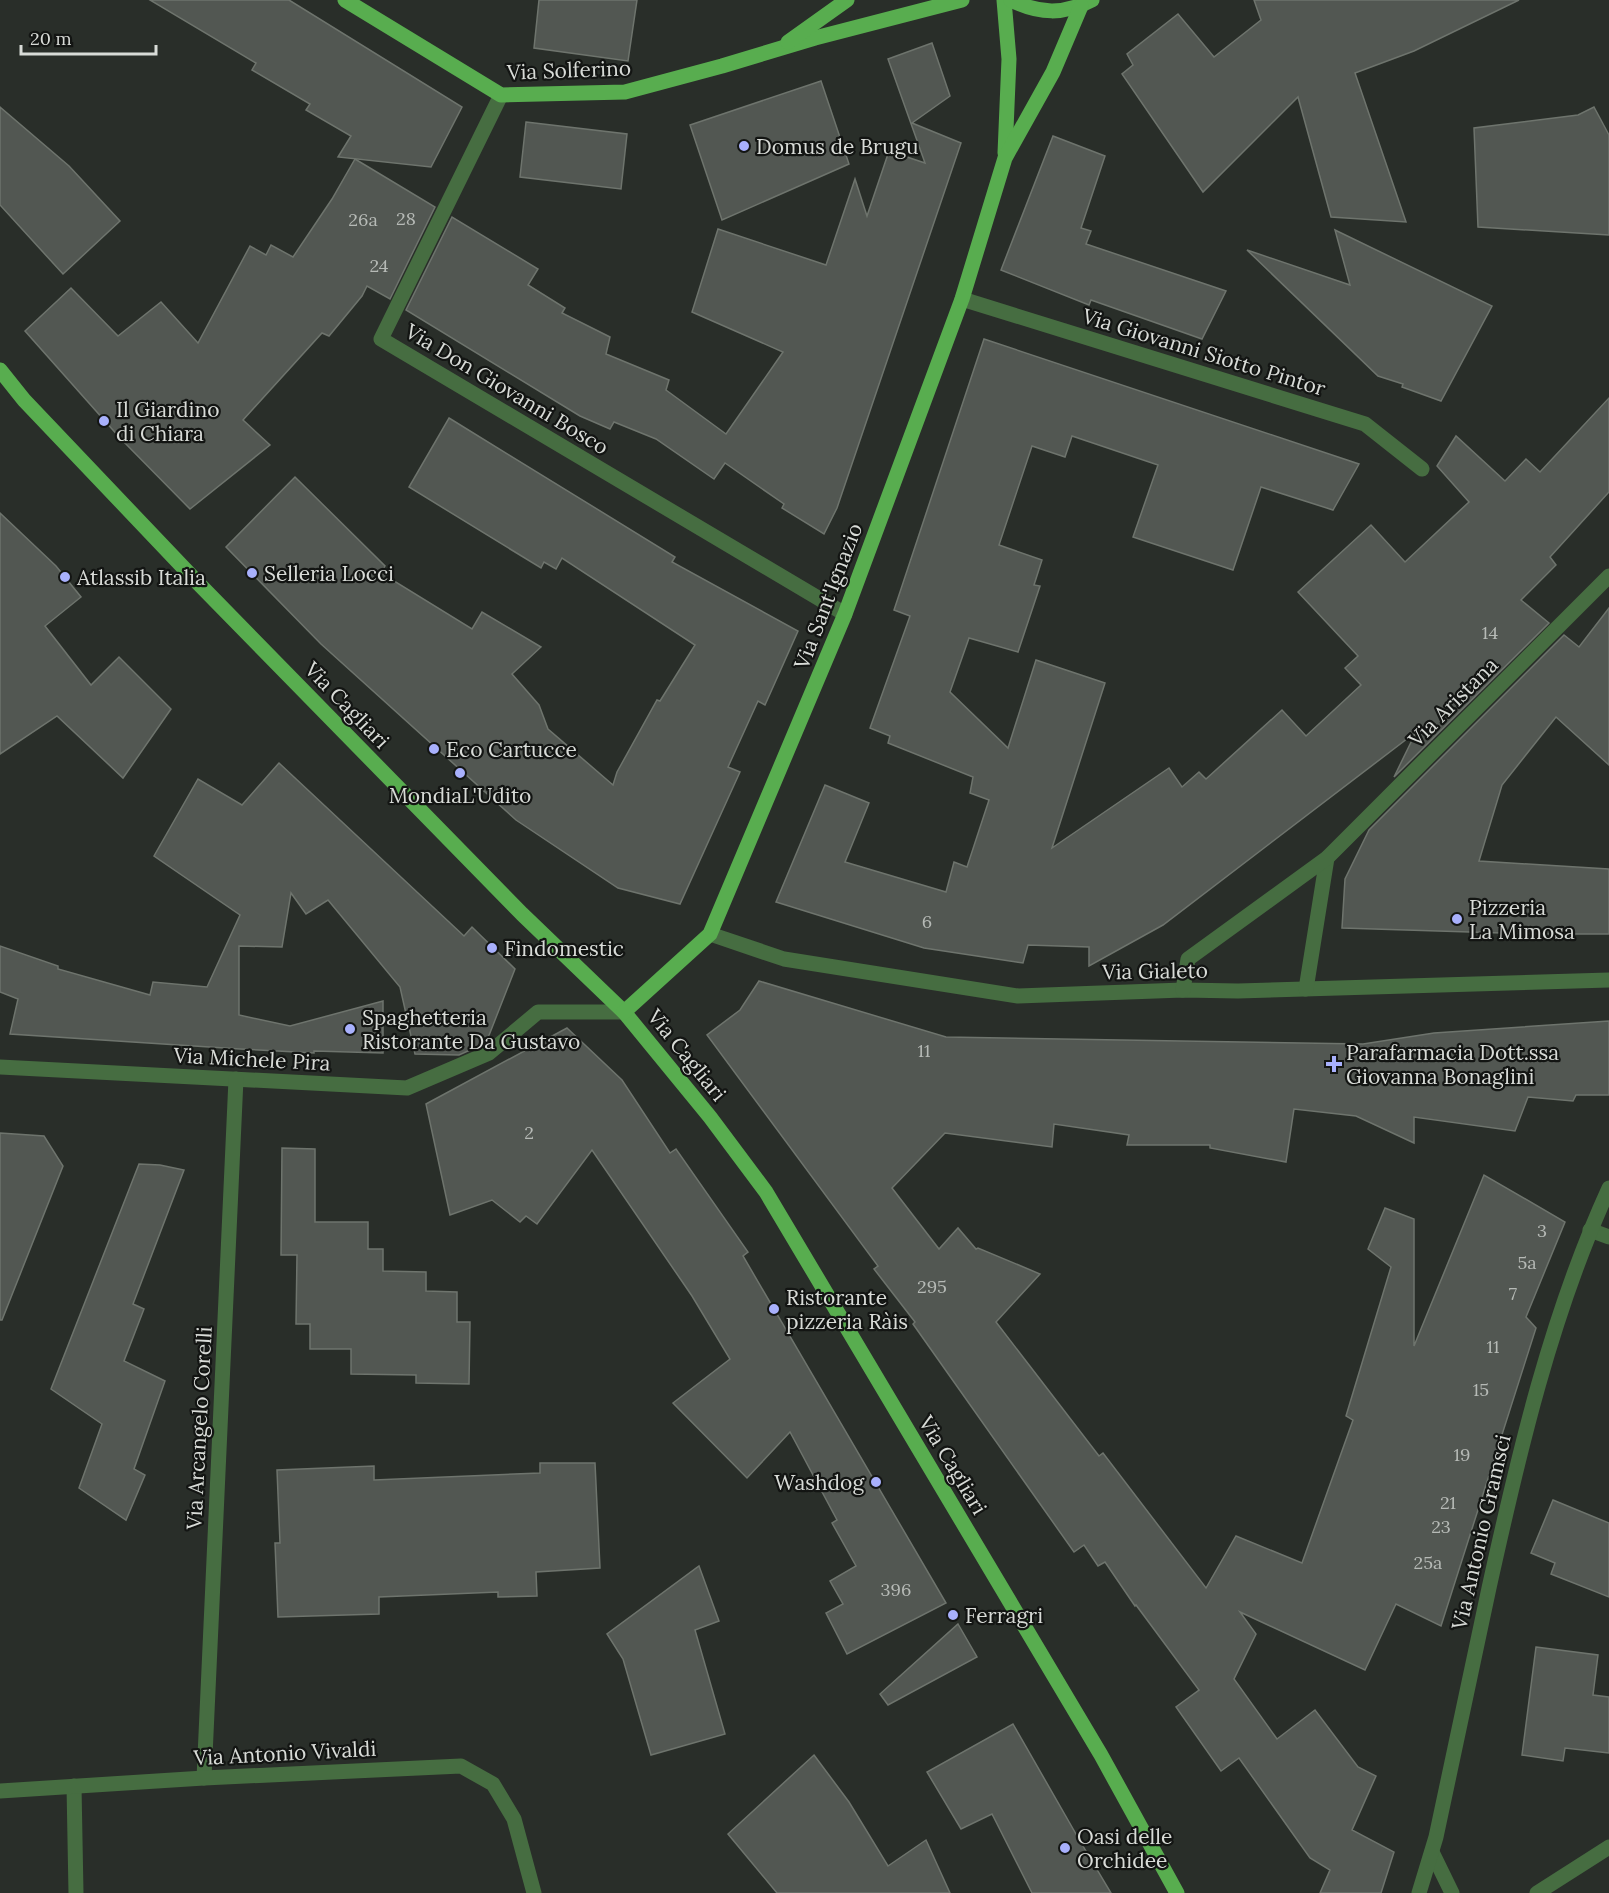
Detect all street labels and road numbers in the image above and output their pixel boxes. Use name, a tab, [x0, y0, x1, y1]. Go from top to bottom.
street label: Via Solferino	[506, 54, 631, 86]
street label: Via Giovanni Siotto Pintor	[1078, 302, 1329, 402]
street label: Via Don Giovanni Bosco	[400, 317, 614, 460]
street label: Via Sant'Ignazio	[787, 519, 868, 674]
street label: Via Aristana	[1402, 651, 1504, 753]
street label: Via Cagliari	[298, 655, 395, 754]
street label: Via Gialeto	[1101, 957, 1208, 985]
street label: Via Cagliari	[641, 1003, 732, 1107]
street label: Via Michele Pira	[172, 1041, 331, 1077]
street label: Via Arcangelo Corelli	[180, 1326, 218, 1531]
street label: Via Cagliari	[912, 1410, 993, 1519]
street label: Via Antonio Gramsci	[1445, 1432, 1517, 1633]
street label: Via Antonio Vivaldi	[192, 1735, 377, 1771]

